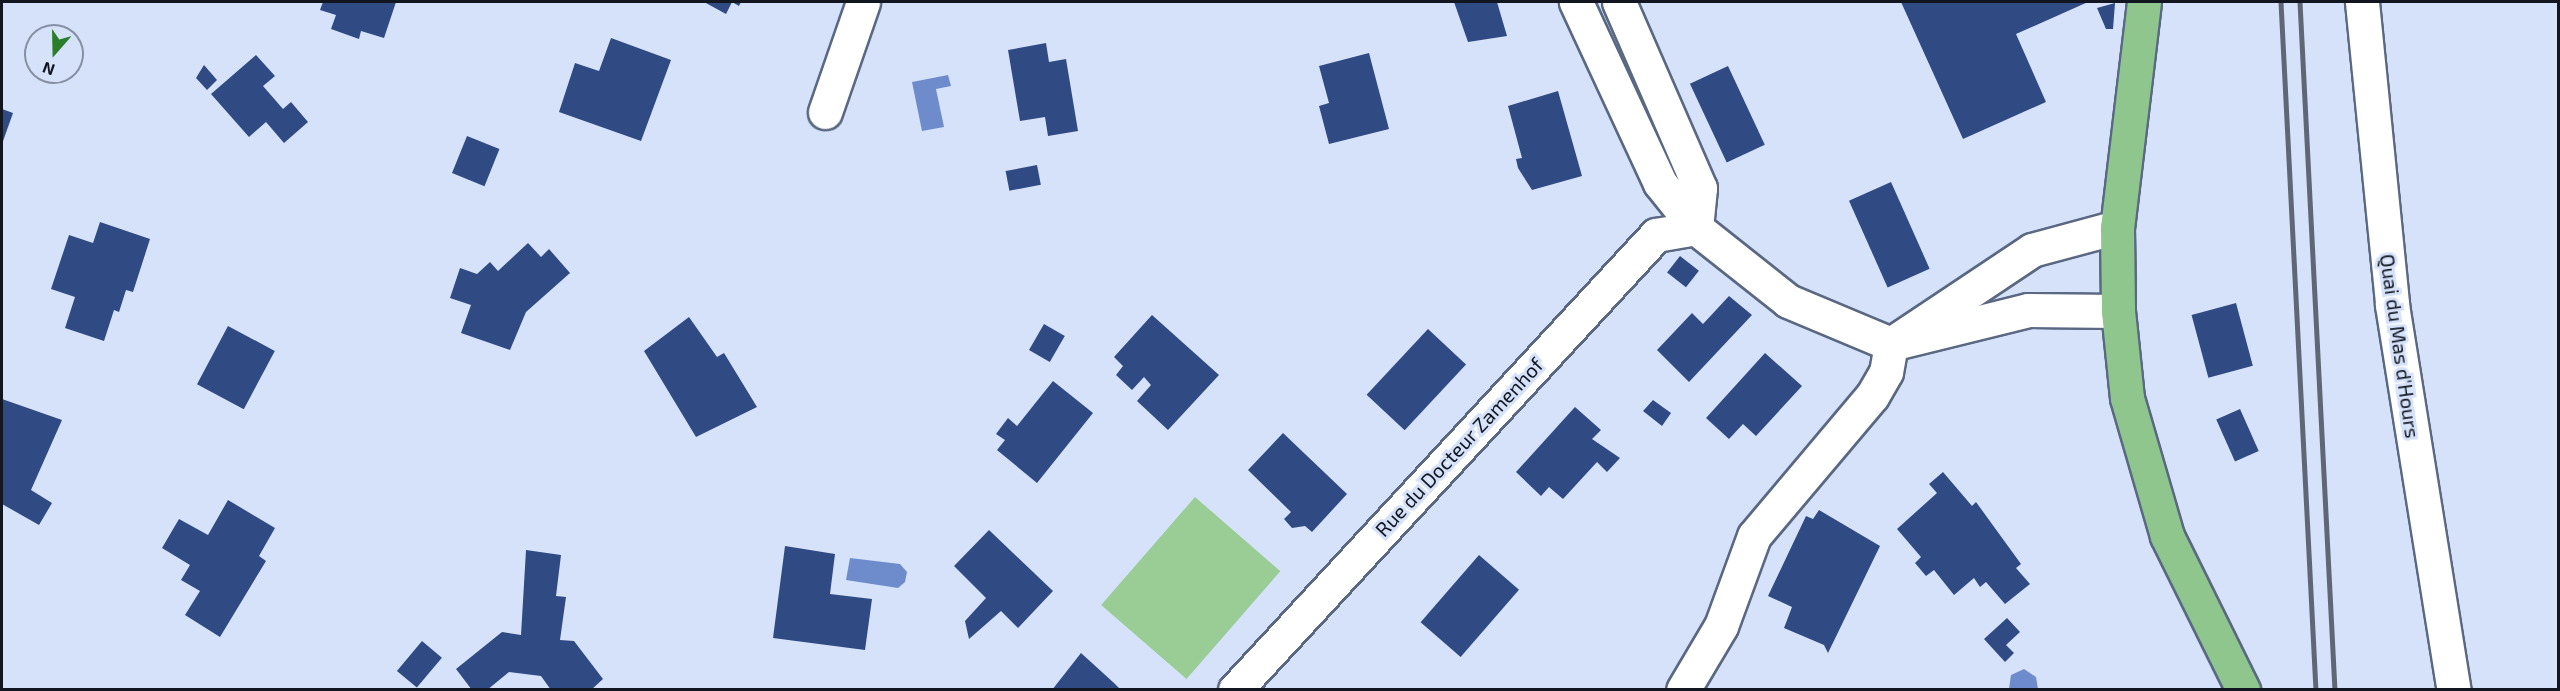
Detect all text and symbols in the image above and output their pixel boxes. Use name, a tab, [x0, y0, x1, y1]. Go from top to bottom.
north arrow	[24, 24, 84, 84]
text: N	[40, 59, 57, 80]
street label: Quai du Mas d'Hours	[2375, 252, 2425, 440]
street label: Rue du Docteur Zamenhof	[1370, 353, 1548, 541]

